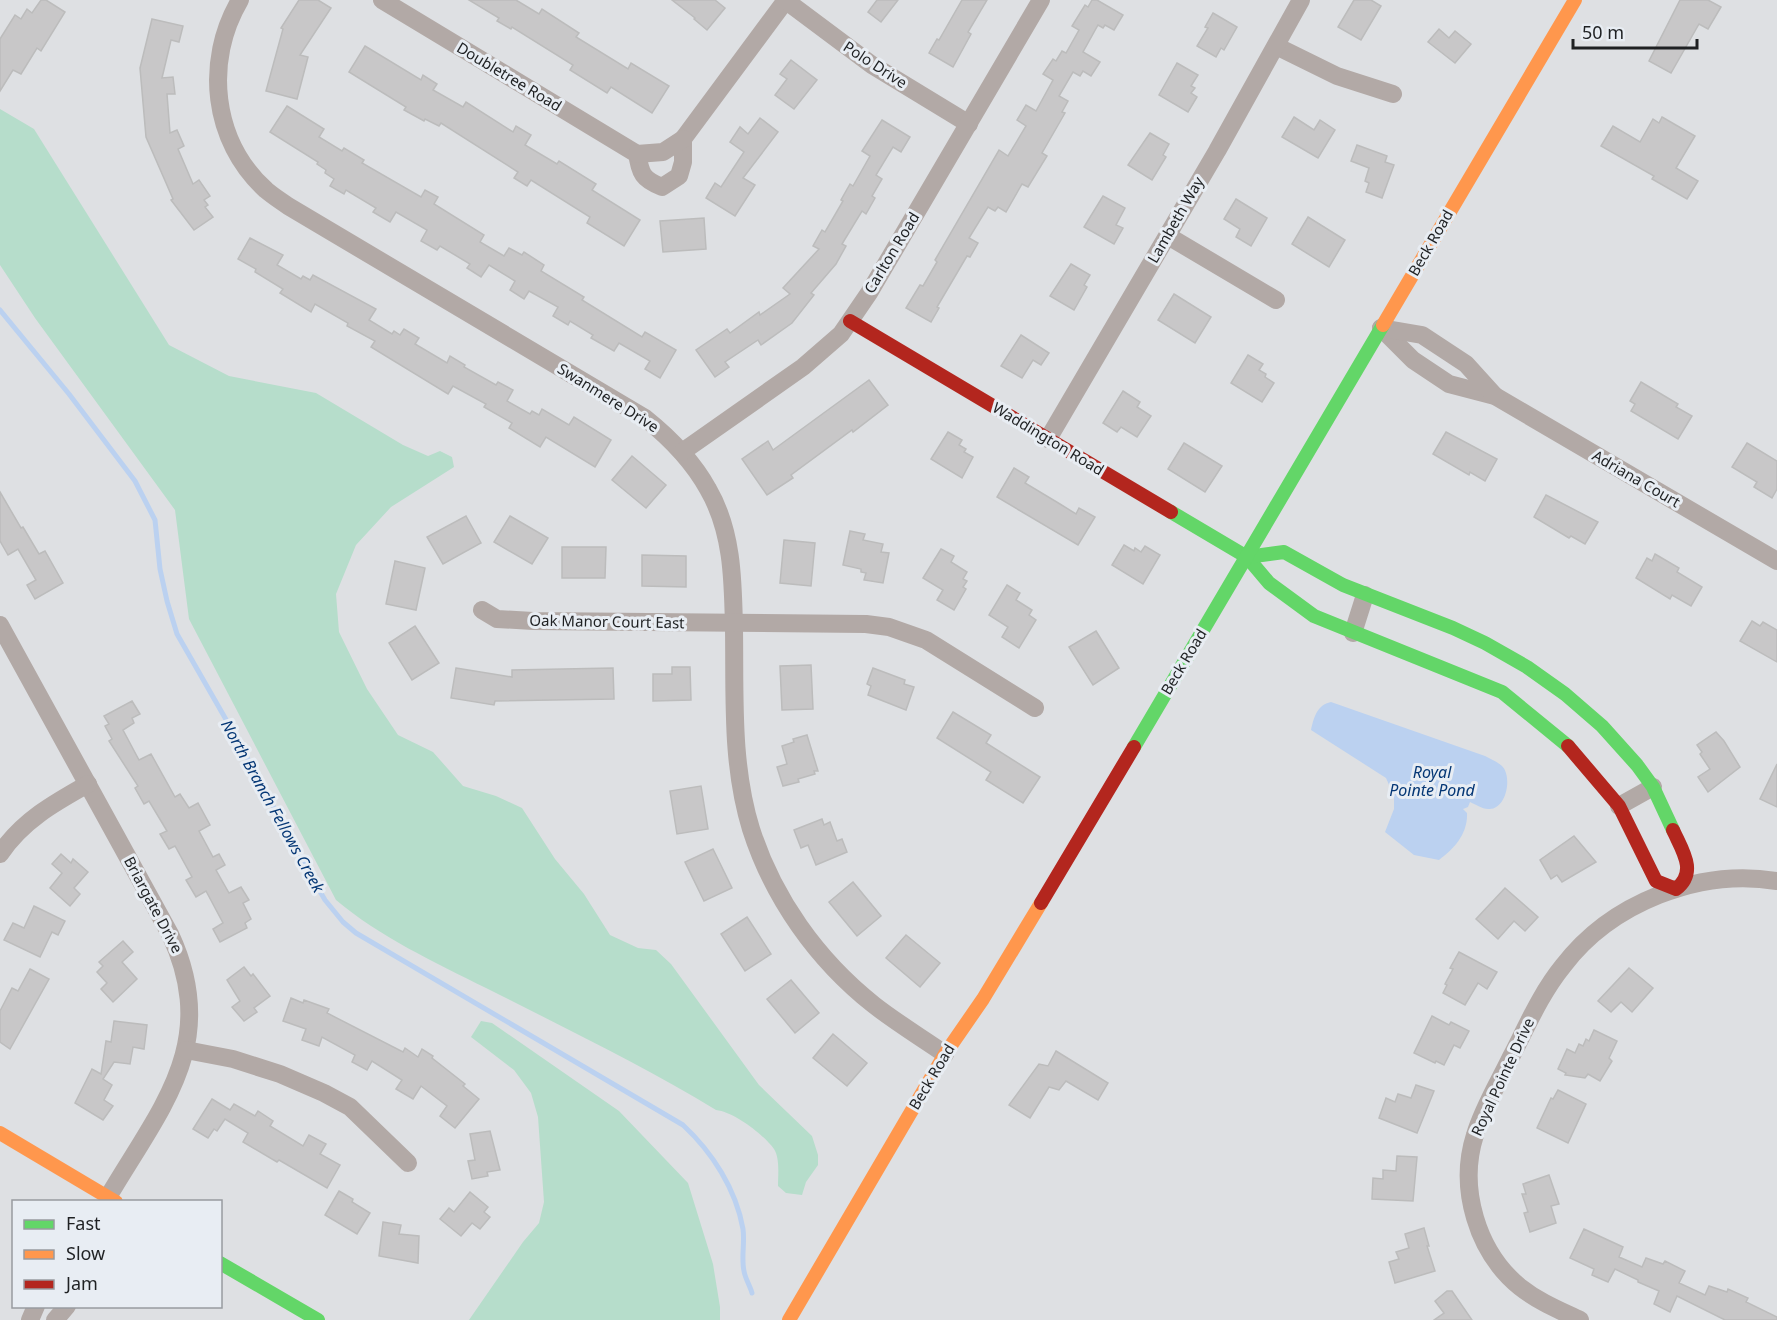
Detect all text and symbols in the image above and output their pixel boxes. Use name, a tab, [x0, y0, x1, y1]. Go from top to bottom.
scale bar	[1573, 12, 1698, 50]
text: 50 m	[1582, 20, 1624, 44]
street label: Polo Drive	[840, 36, 911, 92]
street label: Doubletree Road	[453, 37, 566, 115]
street label: Lambeth Way	[1142, 173, 1208, 266]
street label: Beck Road	[1403, 206, 1457, 279]
street label: Carlton Road	[859, 208, 923, 297]
street label: Swanmere Drive	[554, 358, 663, 436]
street label: Waddington Road	[989, 397, 1108, 479]
street label: Adriana Court	[1589, 445, 1685, 512]
street label: Oak Manor Court East	[529, 610, 685, 632]
street label: Beck Road	[1156, 625, 1211, 698]
water label: North Branch Fellows Creek	[216, 716, 330, 897]
water label: Royal Pointe Pond	[1389, 761, 1475, 801]
street label: Briargate Drive	[120, 853, 188, 956]
street label: Royal Pointe Drive	[1466, 1014, 1538, 1139]
street label: Beck Road	[904, 1040, 959, 1113]
legend	[12, 1200, 222, 1308]
text: Fast	[66, 1211, 101, 1235]
text: Slow	[66, 1241, 105, 1265]
text: Jam	[64, 1271, 98, 1295]

